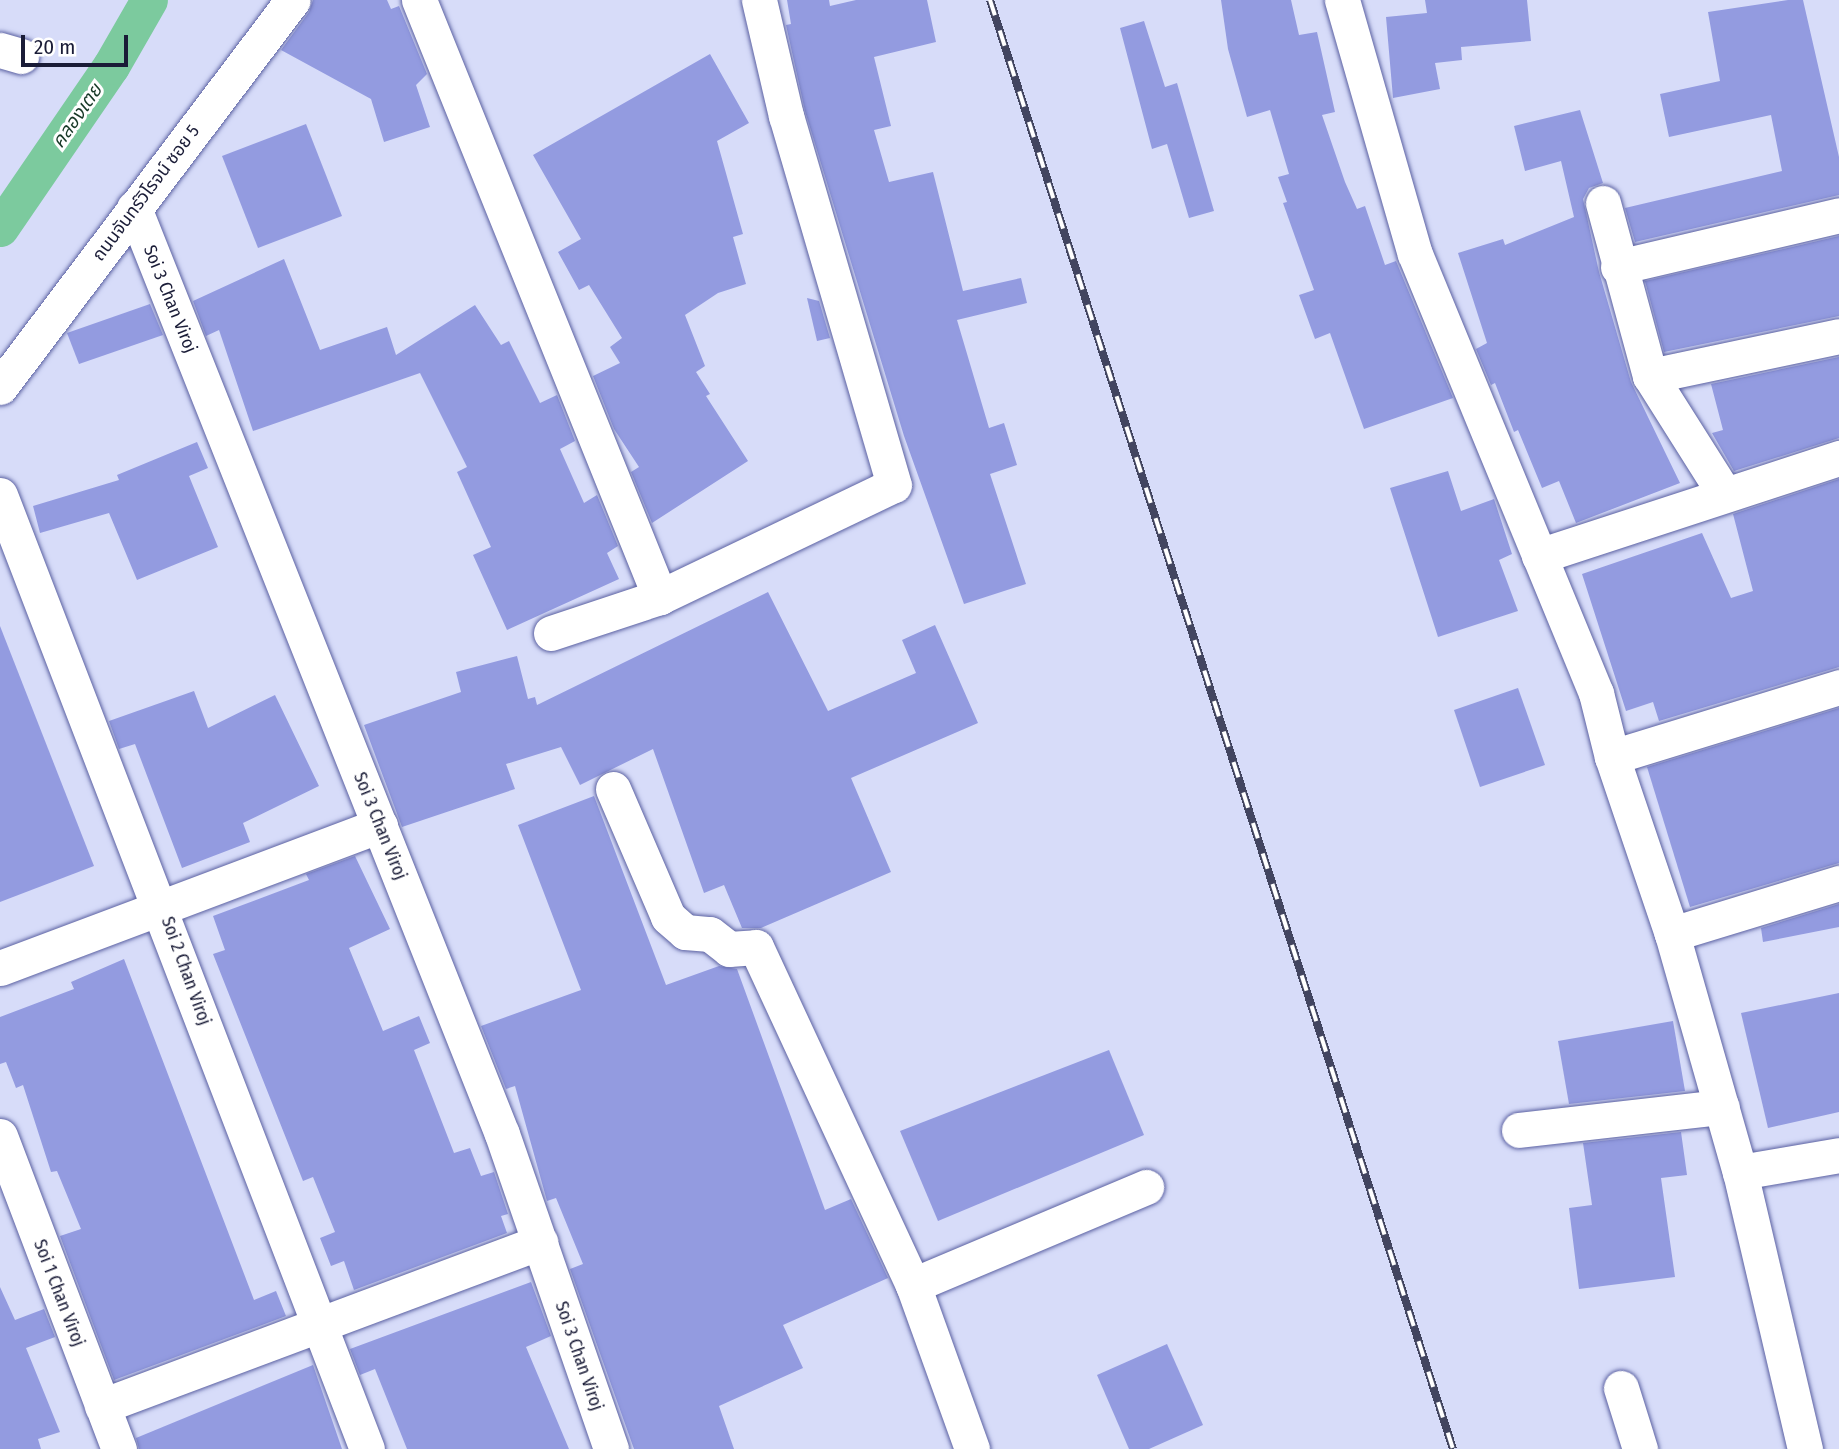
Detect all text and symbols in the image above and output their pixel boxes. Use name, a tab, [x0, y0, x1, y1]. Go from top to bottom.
scale bar	[24, 21, 131, 65]
text: 20 m	[34, 34, 75, 60]
water label: คลองเตย	[47, 80, 107, 152]
street label: ถนนจันทร์วิโรจน์ ซอย 5	[88, 121, 204, 265]
street label: Soi 3 Chan Viroj	[139, 242, 201, 356]
street label: Soi 3 Chan Viroj	[349, 769, 411, 883]
street label: Soi 2 Chan Viroj	[156, 914, 216, 1028]
street label: Soi 1 Chan Viroj	[29, 1236, 89, 1350]
street label: Soi 3 Chan Viroj	[550, 1299, 608, 1413]

